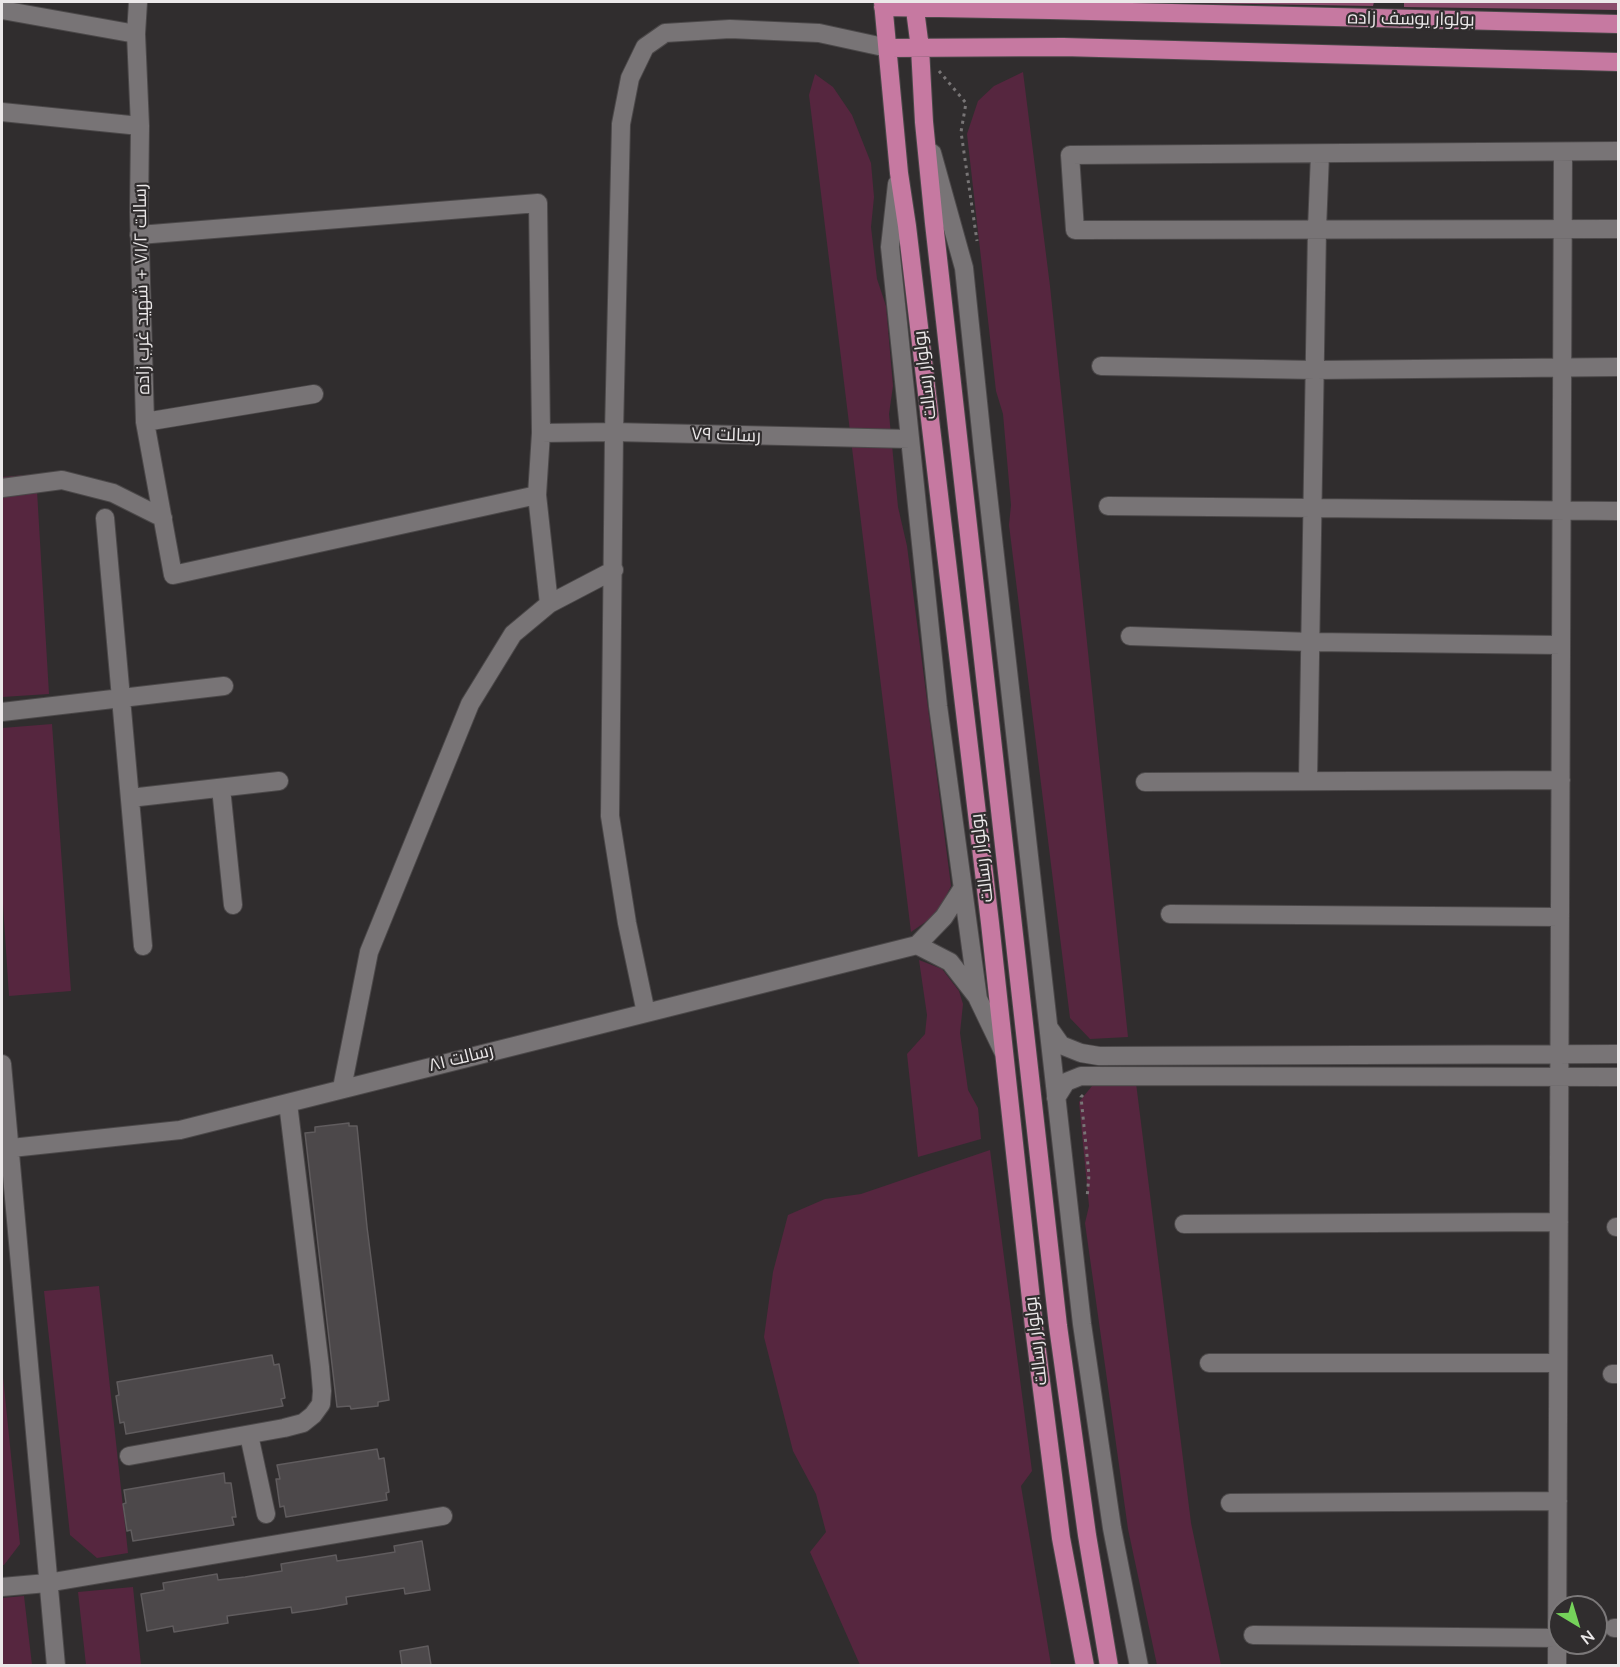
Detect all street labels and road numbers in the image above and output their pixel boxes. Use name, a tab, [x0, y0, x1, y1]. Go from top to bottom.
street label: بولوار یوسف زاده	[1347, 7, 1475, 31]
street label: رسالت ۷۱/۲ + شهید غرب زاده	[129, 183, 155, 395]
street label: بولوار رسالت	[909, 329, 941, 421]
street label: رسالت ۷۹	[691, 423, 761, 447]
street label: بولوار رسالت	[966, 812, 998, 904]
street label: رسالت ۸۱	[426, 1040, 496, 1076]
street label: بولوار رسالت	[1020, 1295, 1052, 1387]

